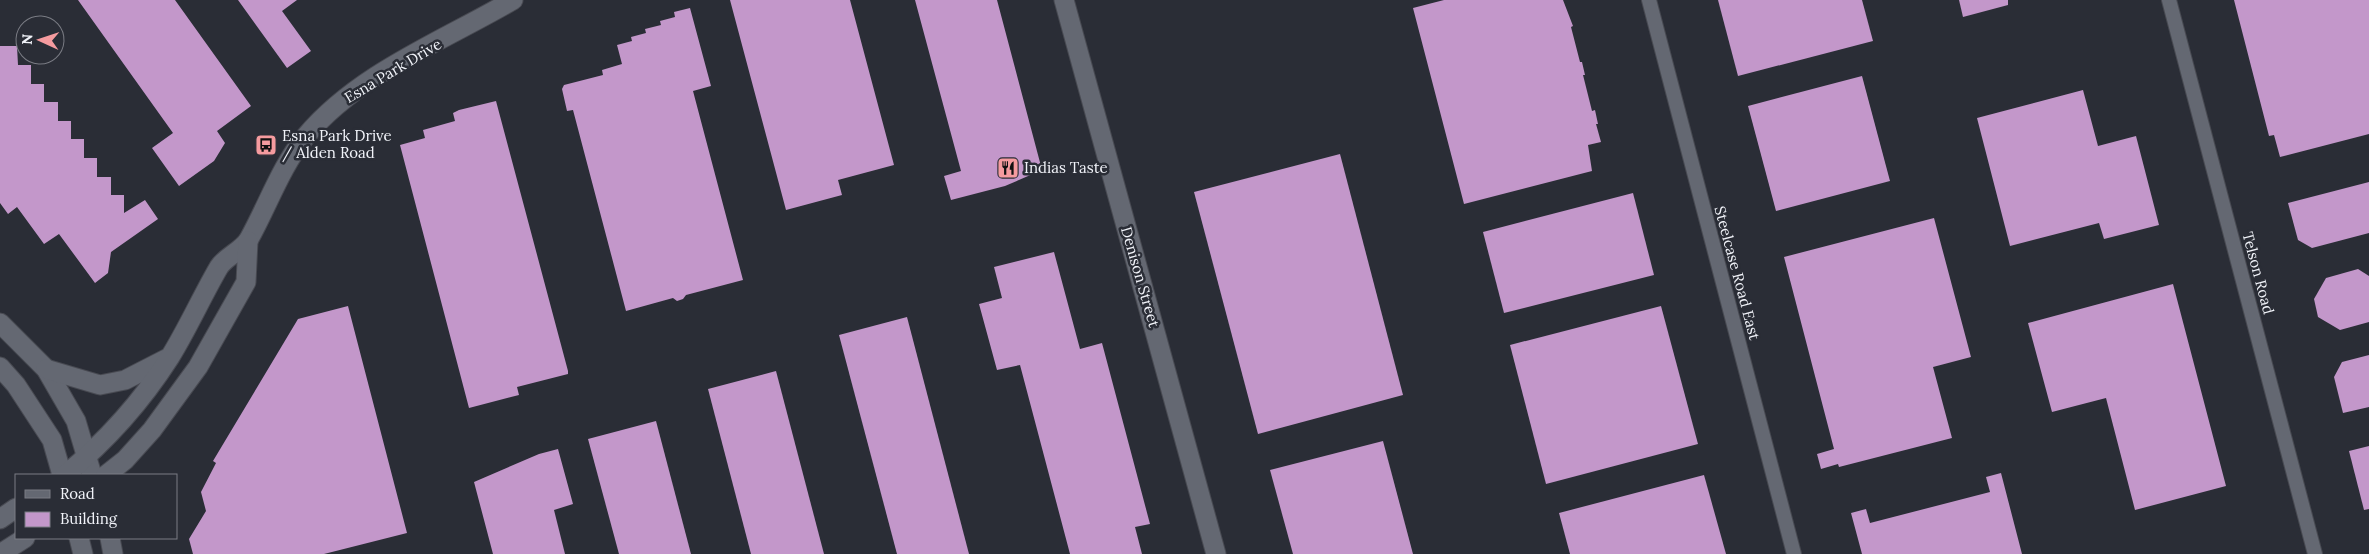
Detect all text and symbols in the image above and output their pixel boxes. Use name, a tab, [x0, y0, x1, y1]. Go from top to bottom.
north arrow	[15, 15, 65, 65]
text: N	[18, 33, 36, 45]
street label: Esna Park Drive	[341, 34, 445, 107]
place label: Esna Park Drive / Alden Road	[282, 126, 392, 163]
bus stop icon: Esna Park Drive / Alden Road	[254, 133, 278, 157]
restaurant icon: Indias Taste	[996, 156, 1020, 180]
place label: Indias Taste	[1024, 158, 1108, 177]
street label: Steelcase Road East	[1710, 204, 1765, 342]
street label: Denison Street	[1117, 224, 1164, 330]
street label: Telson Road	[2238, 230, 2279, 316]
legend	[15, 474, 178, 539]
text: Road	[60, 484, 95, 503]
text: Building	[60, 509, 118, 528]

